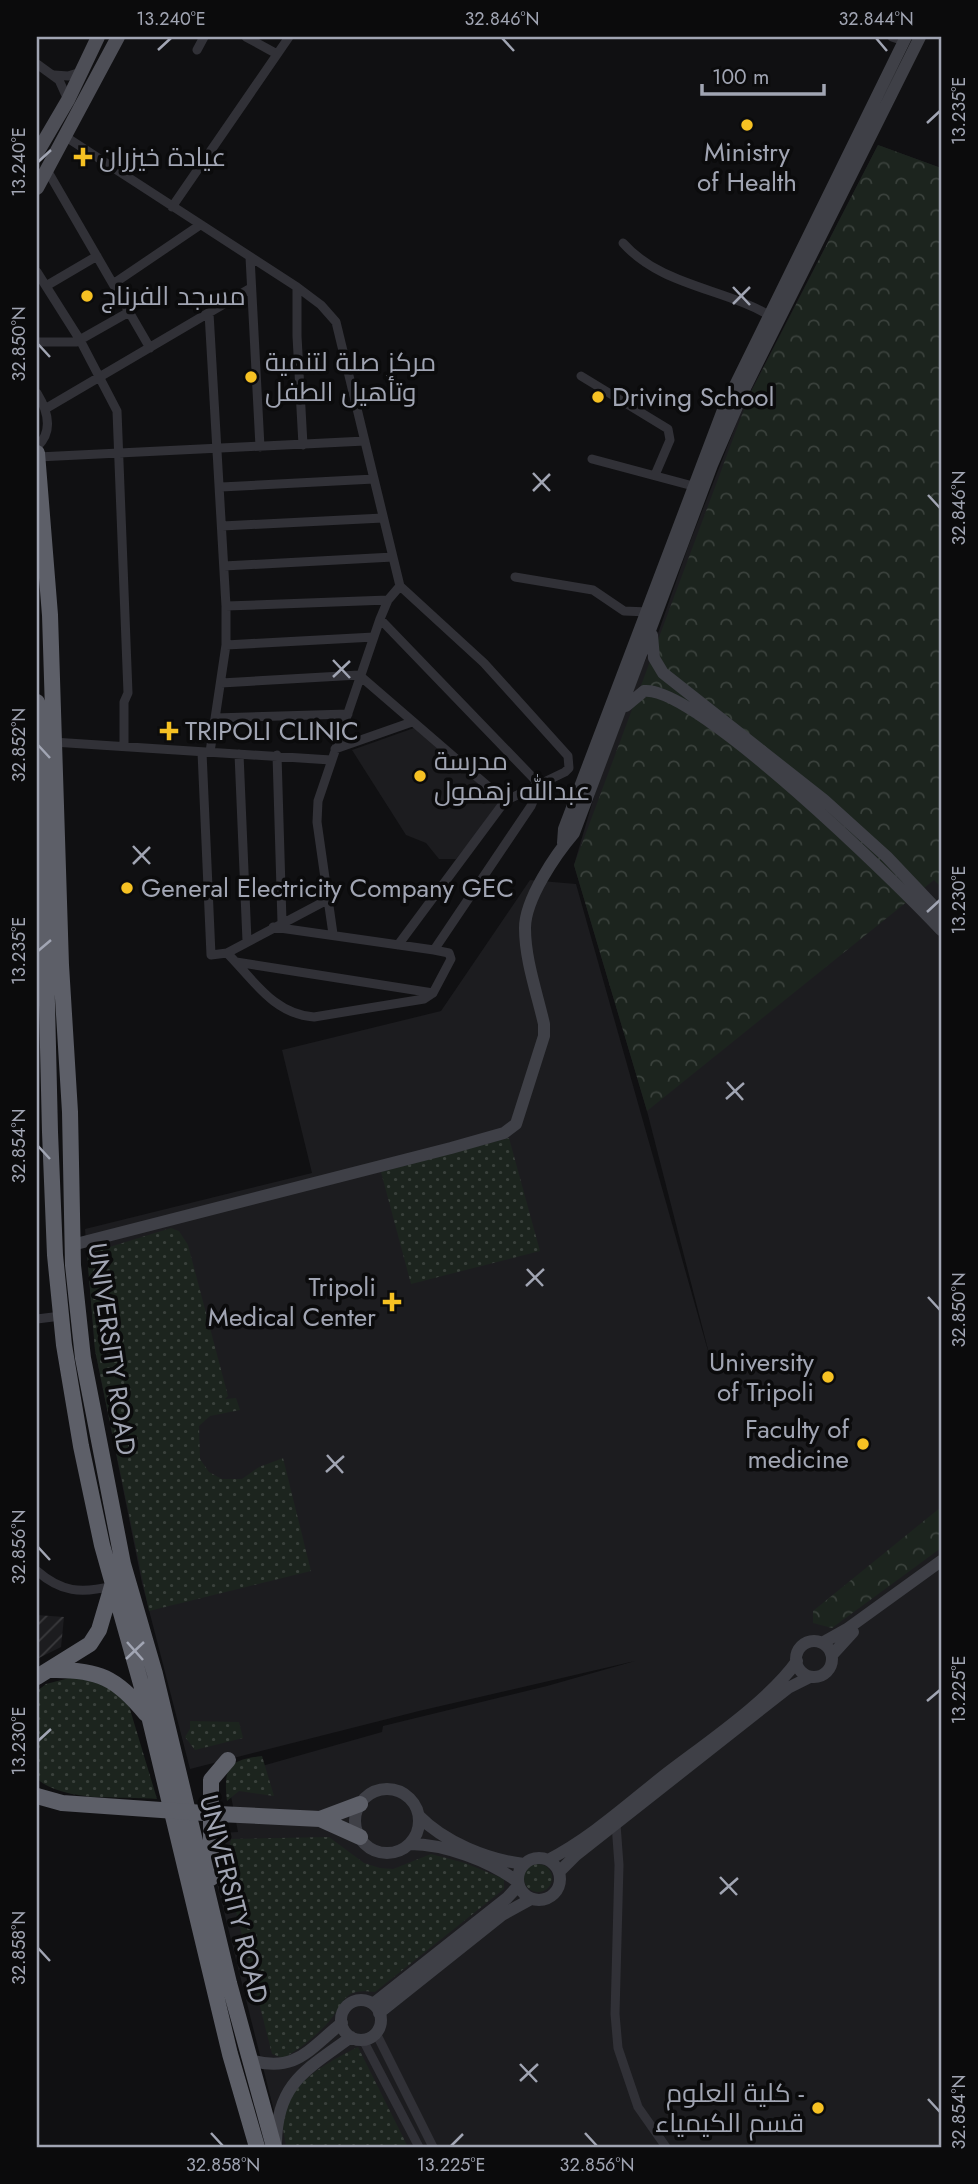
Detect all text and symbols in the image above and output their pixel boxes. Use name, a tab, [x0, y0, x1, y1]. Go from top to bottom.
text: 13.240°E	[136, 6, 206, 32]
text: 32.846°N	[464, 6, 540, 32]
text: 32.844°N	[838, 6, 914, 32]
scale bar	[702, 52, 824, 96]
text: 100 m	[712, 62, 769, 92]
text: 13.235°E	[946, 77, 972, 145]
marker: Ministry of Health	[739, 117, 755, 133]
text: 13.240°E	[6, 127, 32, 197]
place label: Ministry of Health	[697, 133, 797, 201]
place label: عيادة خيزران	[99, 138, 226, 176]
marker: عيادة خيزران	[73, 147, 93, 167]
place label: مسجد الفرناج	[101, 277, 246, 315]
marker: مسجد الفرناج	[79, 288, 95, 304]
text: 32.850°N	[6, 306, 32, 382]
place label: مركز صلة لتنمية وتأهيل الطفل	[265, 343, 436, 411]
marker: مركز صلة لتنمية وتأهيل الطفل	[243, 369, 259, 385]
place label: Driving School	[612, 378, 775, 416]
marker: Driving School	[590, 389, 606, 405]
text: 32.846°N	[946, 470, 972, 546]
text: 32.852°N	[6, 708, 32, 782]
place label: TRIPOLI CLINIC	[185, 712, 359, 750]
marker: TRIPOLI CLINIC	[159, 721, 179, 741]
place label: مدرسة عبدالله زهمول	[434, 742, 591, 810]
marker: مدرسة عبدالله زهمول	[412, 768, 428, 784]
text: 13.230°E	[946, 866, 972, 934]
place label: General Electricity Company GEC	[141, 869, 514, 907]
marker: General Electricity Company GEC	[119, 880, 135, 896]
text: 13.235°E	[6, 917, 32, 985]
text: 32.854°N	[6, 1109, 32, 1183]
street label: UNIVERSITY ROAD	[78, 1240, 146, 1458]
place label: Tripoli Medical Center	[208, 1268, 376, 1336]
text: 32.850°N	[946, 1272, 972, 1348]
marker: Tripoli Medical Center	[382, 1292, 402, 1312]
place label: University of Tripoli	[709, 1343, 815, 1411]
marker: University of Tripoli	[820, 1369, 836, 1385]
place label: Faculty of medicine	[745, 1410, 850, 1478]
marker: Faculty of medicine	[855, 1436, 871, 1452]
text: 32.856°N	[6, 1510, 32, 1584]
text: 13.225°E	[946, 1656, 972, 1724]
text: 13.230°E	[6, 1707, 32, 1775]
street label: UNIVERSITY ROAD	[190, 1791, 278, 2007]
text: 32.858°N	[6, 1911, 32, 1985]
place label: كلية العلوم - قسم الكيمياء	[655, 2074, 805, 2142]
text: 32.854°N	[946, 2075, 972, 2149]
marker: كلية العلوم - قسم الكيمياء	[810, 2100, 826, 2116]
text: 32.858°N	[186, 2152, 260, 2178]
text: 13.225°E	[417, 2152, 485, 2178]
text: 32.856°N	[560, 2152, 634, 2178]

